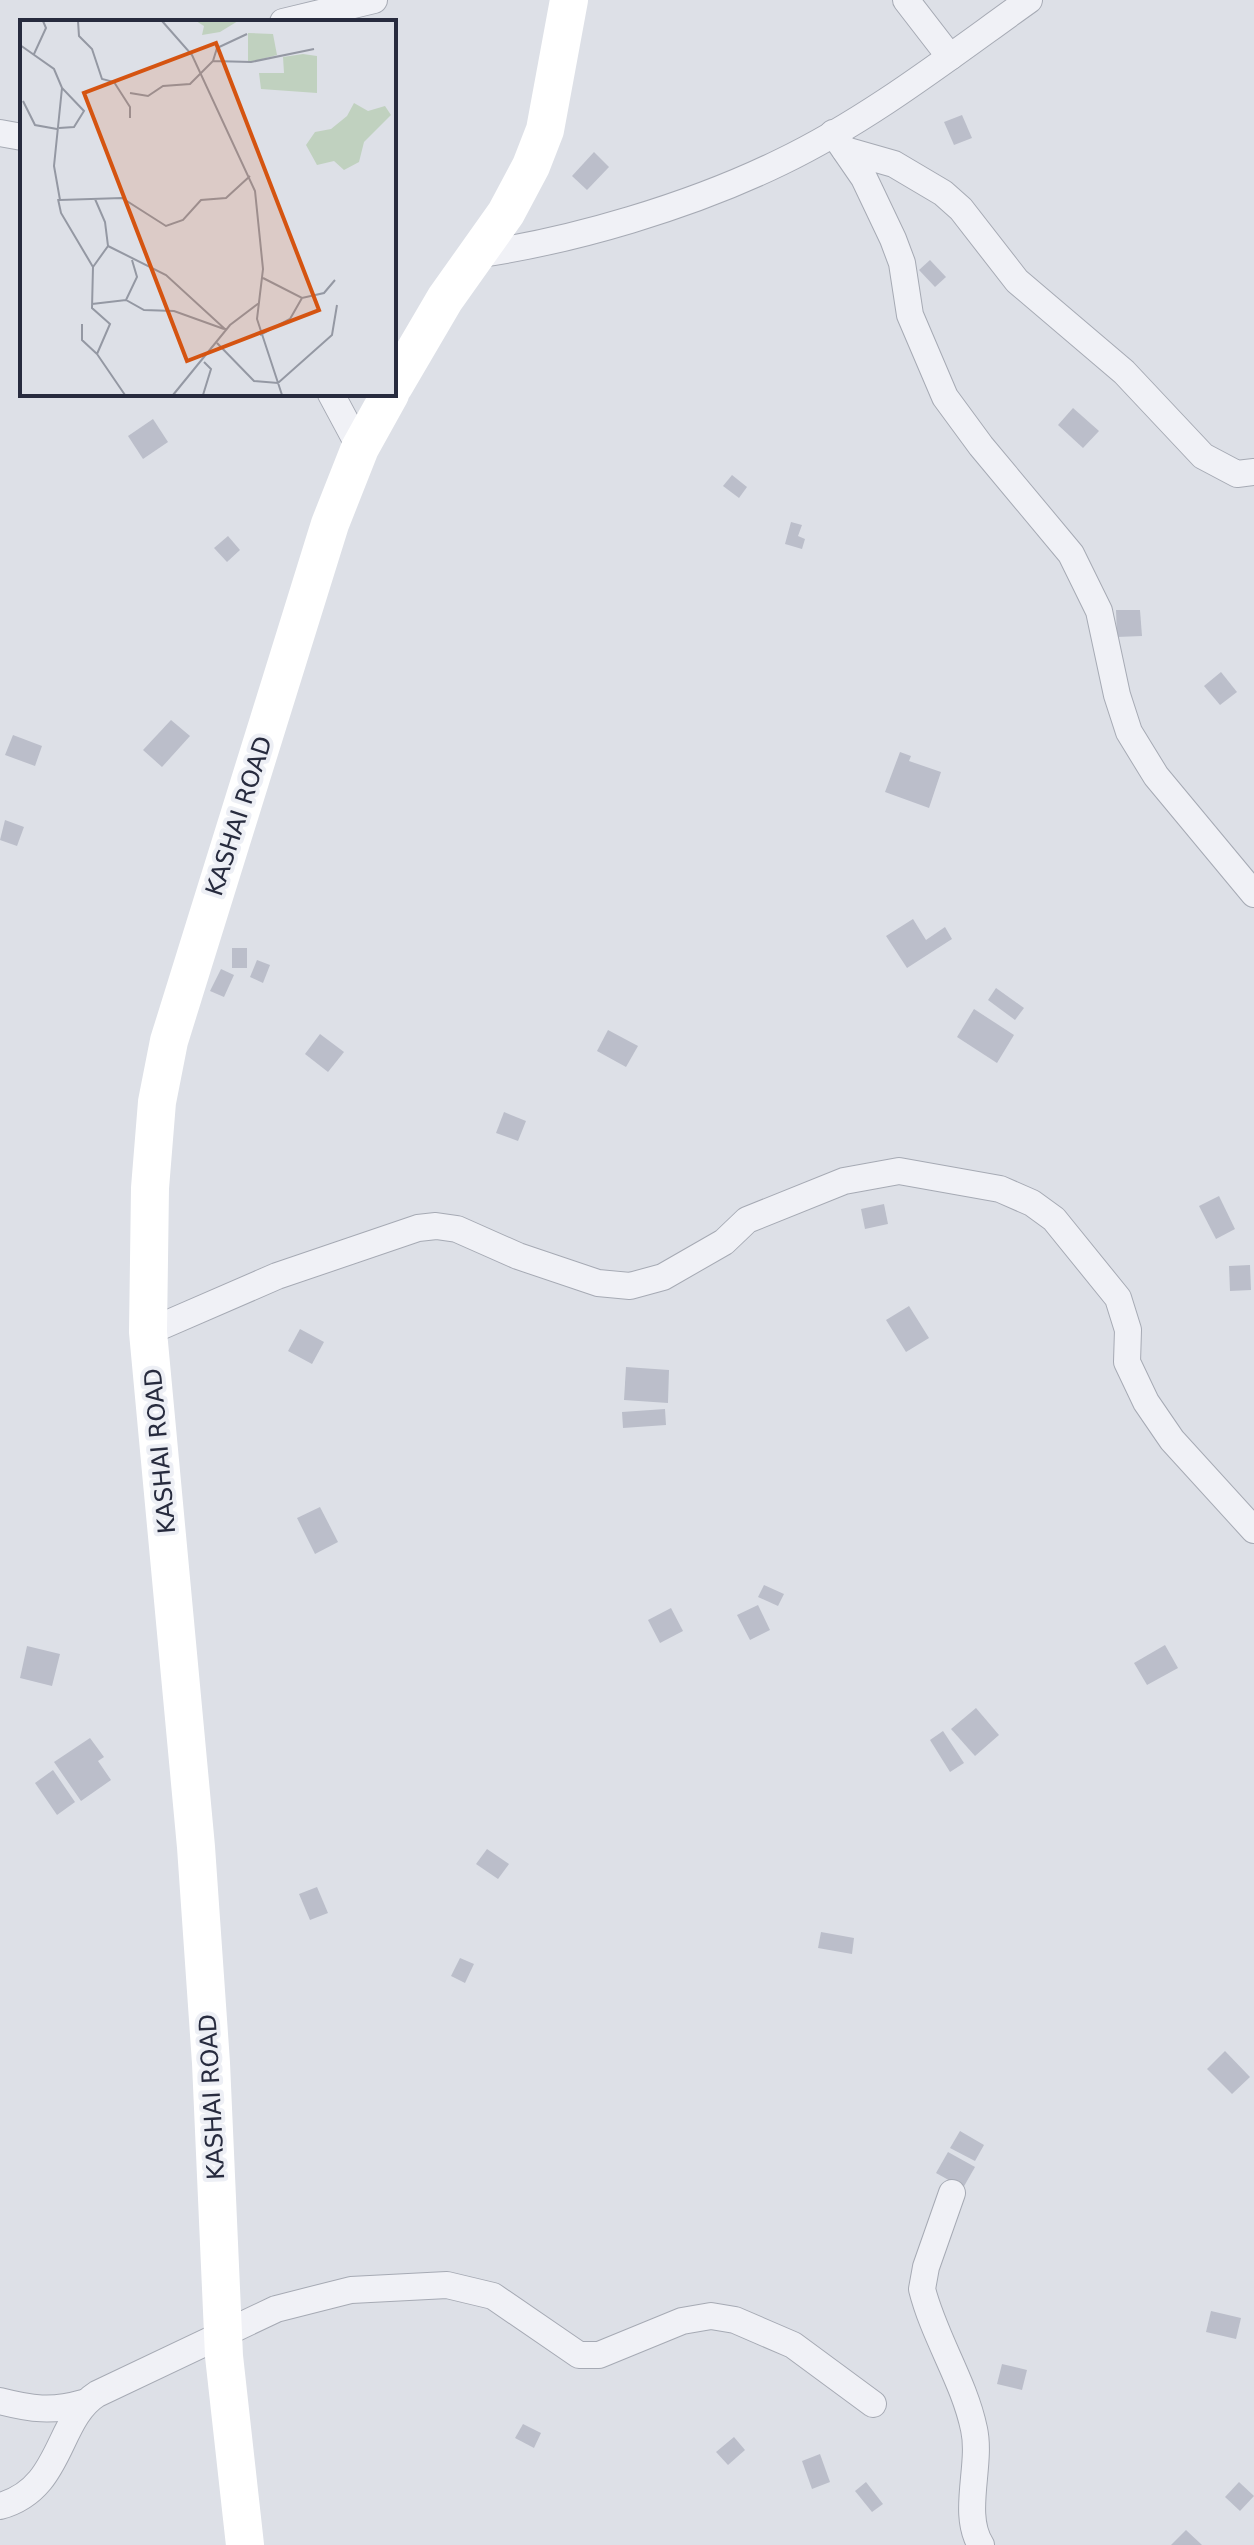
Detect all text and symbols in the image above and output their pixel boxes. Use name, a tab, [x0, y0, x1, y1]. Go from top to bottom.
inset map	[20, 20, 396, 396]
street label: KASHAI ROAD	[200, 733, 278, 899]
street label: KASHAI ROAD	[139, 1367, 181, 1535]
street label: KASHAI ROAD	[194, 2013, 230, 2181]

